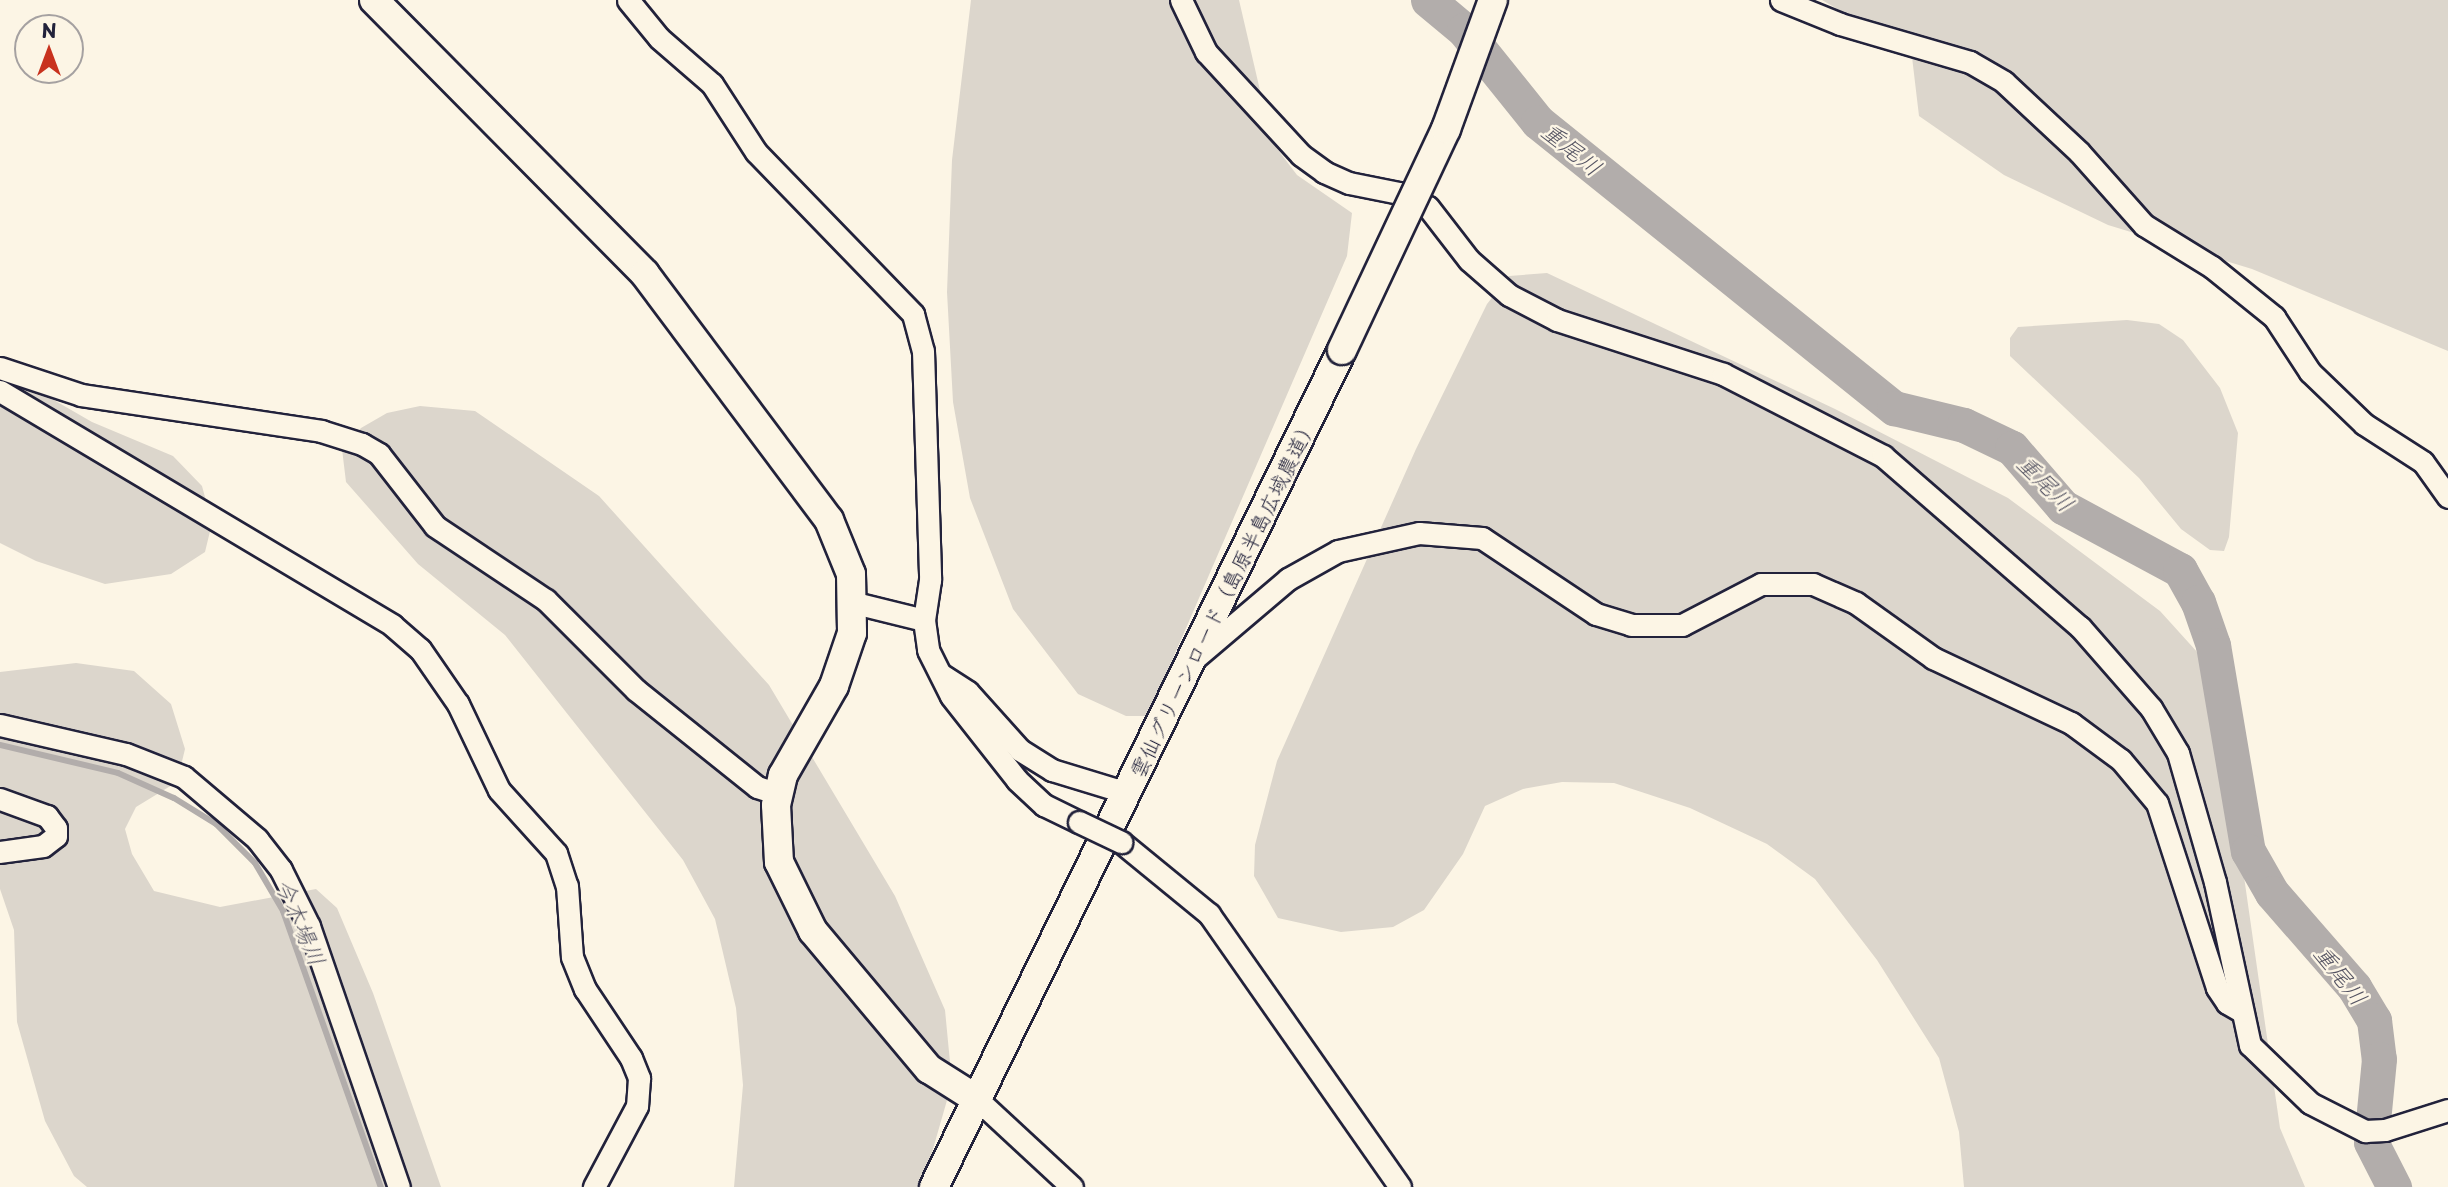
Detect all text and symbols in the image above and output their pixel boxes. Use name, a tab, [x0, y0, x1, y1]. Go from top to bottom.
north arrow	[14, 14, 84, 84]
text: N	[41, 16, 57, 44]
water label: 重尾川	[1537, 117, 1607, 181]
street label: 雲仙グリーンロード（島原半島広域農道）	[1123, 412, 1321, 782]
water label: 重尾川	[2012, 449, 2080, 517]
water label: 今木場川	[270, 874, 332, 970]
water label: 重尾川	[2309, 939, 2373, 1011]

